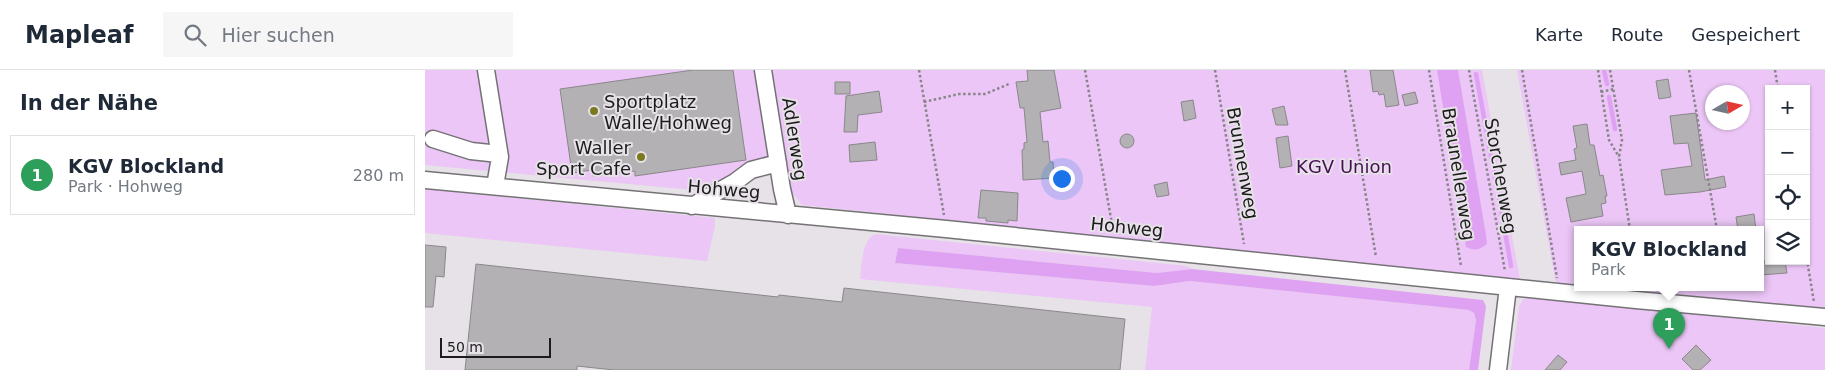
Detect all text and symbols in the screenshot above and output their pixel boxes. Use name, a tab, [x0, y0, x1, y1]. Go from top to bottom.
search box	[163, 12, 513, 57]
text: Mapleaf	[25, 21, 133, 49]
icon: search	[181, 21, 209, 49]
text: Hier suchen	[221, 24, 335, 46]
text: Karte	[1535, 24, 1583, 45]
text: Route	[1611, 24, 1663, 45]
text: Gespeichert	[1691, 24, 1800, 45]
north arrow	[1705, 85, 1750, 130]
map controls	[1765, 85, 1810, 265]
button: +	[1765, 85, 1810, 130]
text: In der Nähe	[20, 91, 158, 115]
place label: Sportplatz Walle/Hohweg	[604, 91, 732, 133]
street label: Adlerweg	[778, 96, 812, 182]
marker: Sportplatz Walle/Hohweg	[588, 105, 600, 117]
street label: Brunnenweg	[1223, 105, 1263, 221]
street label: Braunellenweg	[1438, 106, 1480, 242]
street label: Storchenweg	[1480, 116, 1522, 236]
button: −	[1765, 130, 1810, 175]
place label: Waller Sport Cafe	[536, 137, 632, 179]
marker: Waller Sport Cafe	[635, 151, 647, 163]
text: KGV Blockland	[68, 155, 224, 177]
park label: KGV Union	[1296, 156, 1392, 177]
text: 1	[31, 166, 43, 185]
text: 280 m	[353, 166, 404, 185]
your location	[1049, 166, 1075, 192]
street label: Hohweg	[687, 175, 761, 203]
button: locate	[1765, 175, 1810, 220]
text: Park · Hohweg	[68, 177, 183, 196]
street label: Hohweg	[1090, 213, 1164, 241]
button: layers	[1765, 220, 1810, 265]
popup	[1574, 226, 1764, 291]
text: KGV Blockland	[1591, 238, 1747, 260]
text: Park	[1591, 260, 1626, 279]
pin: 1	[1653, 308, 1685, 349]
scale bar	[440, 335, 551, 358]
text: 50 m	[447, 339, 483, 355]

